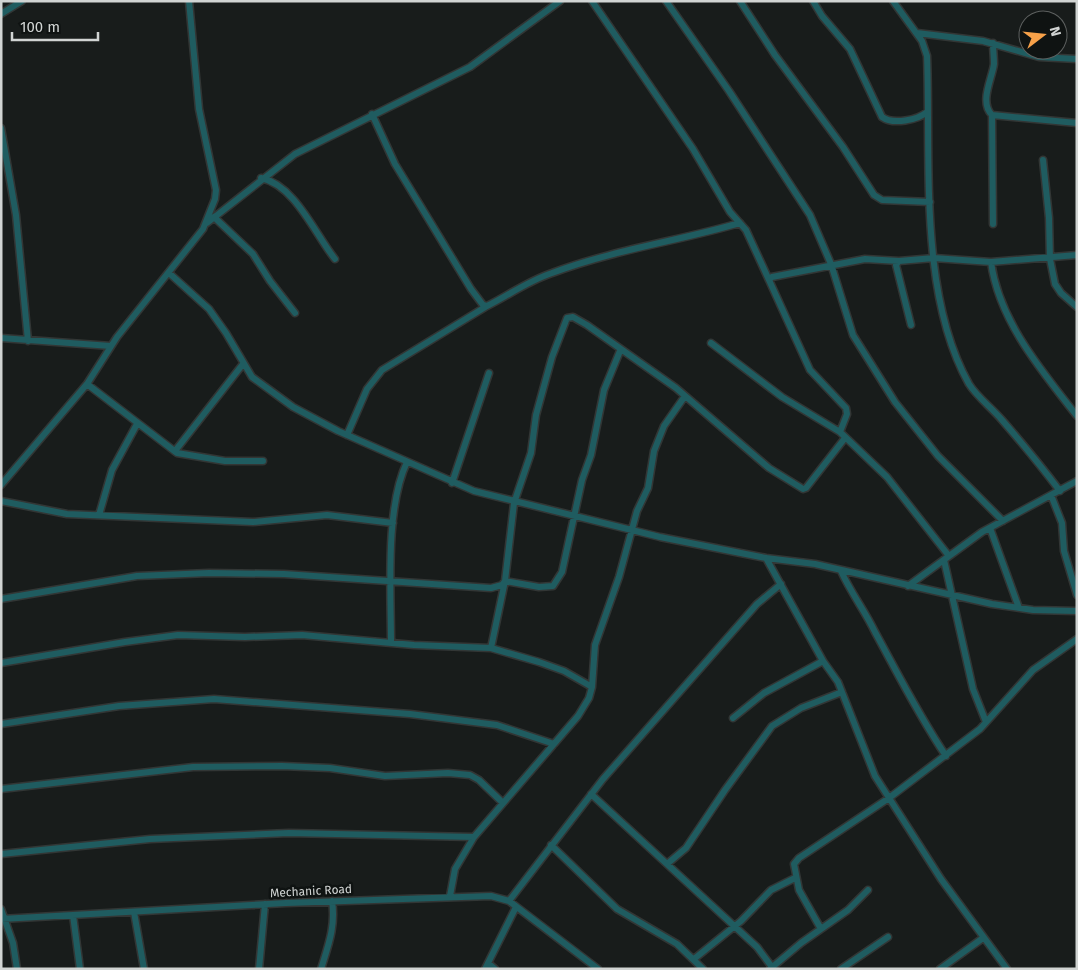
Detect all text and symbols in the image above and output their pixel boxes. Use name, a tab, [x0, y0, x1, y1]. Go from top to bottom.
scale bar	[12, 10, 99, 42]
north arrow	[1018, 10, 1068, 60]
text: 100 m	[20, 18, 60, 36]
text: N	[1046, 25, 1064, 38]
street label: Mechanic Road	[270, 882, 352, 900]

